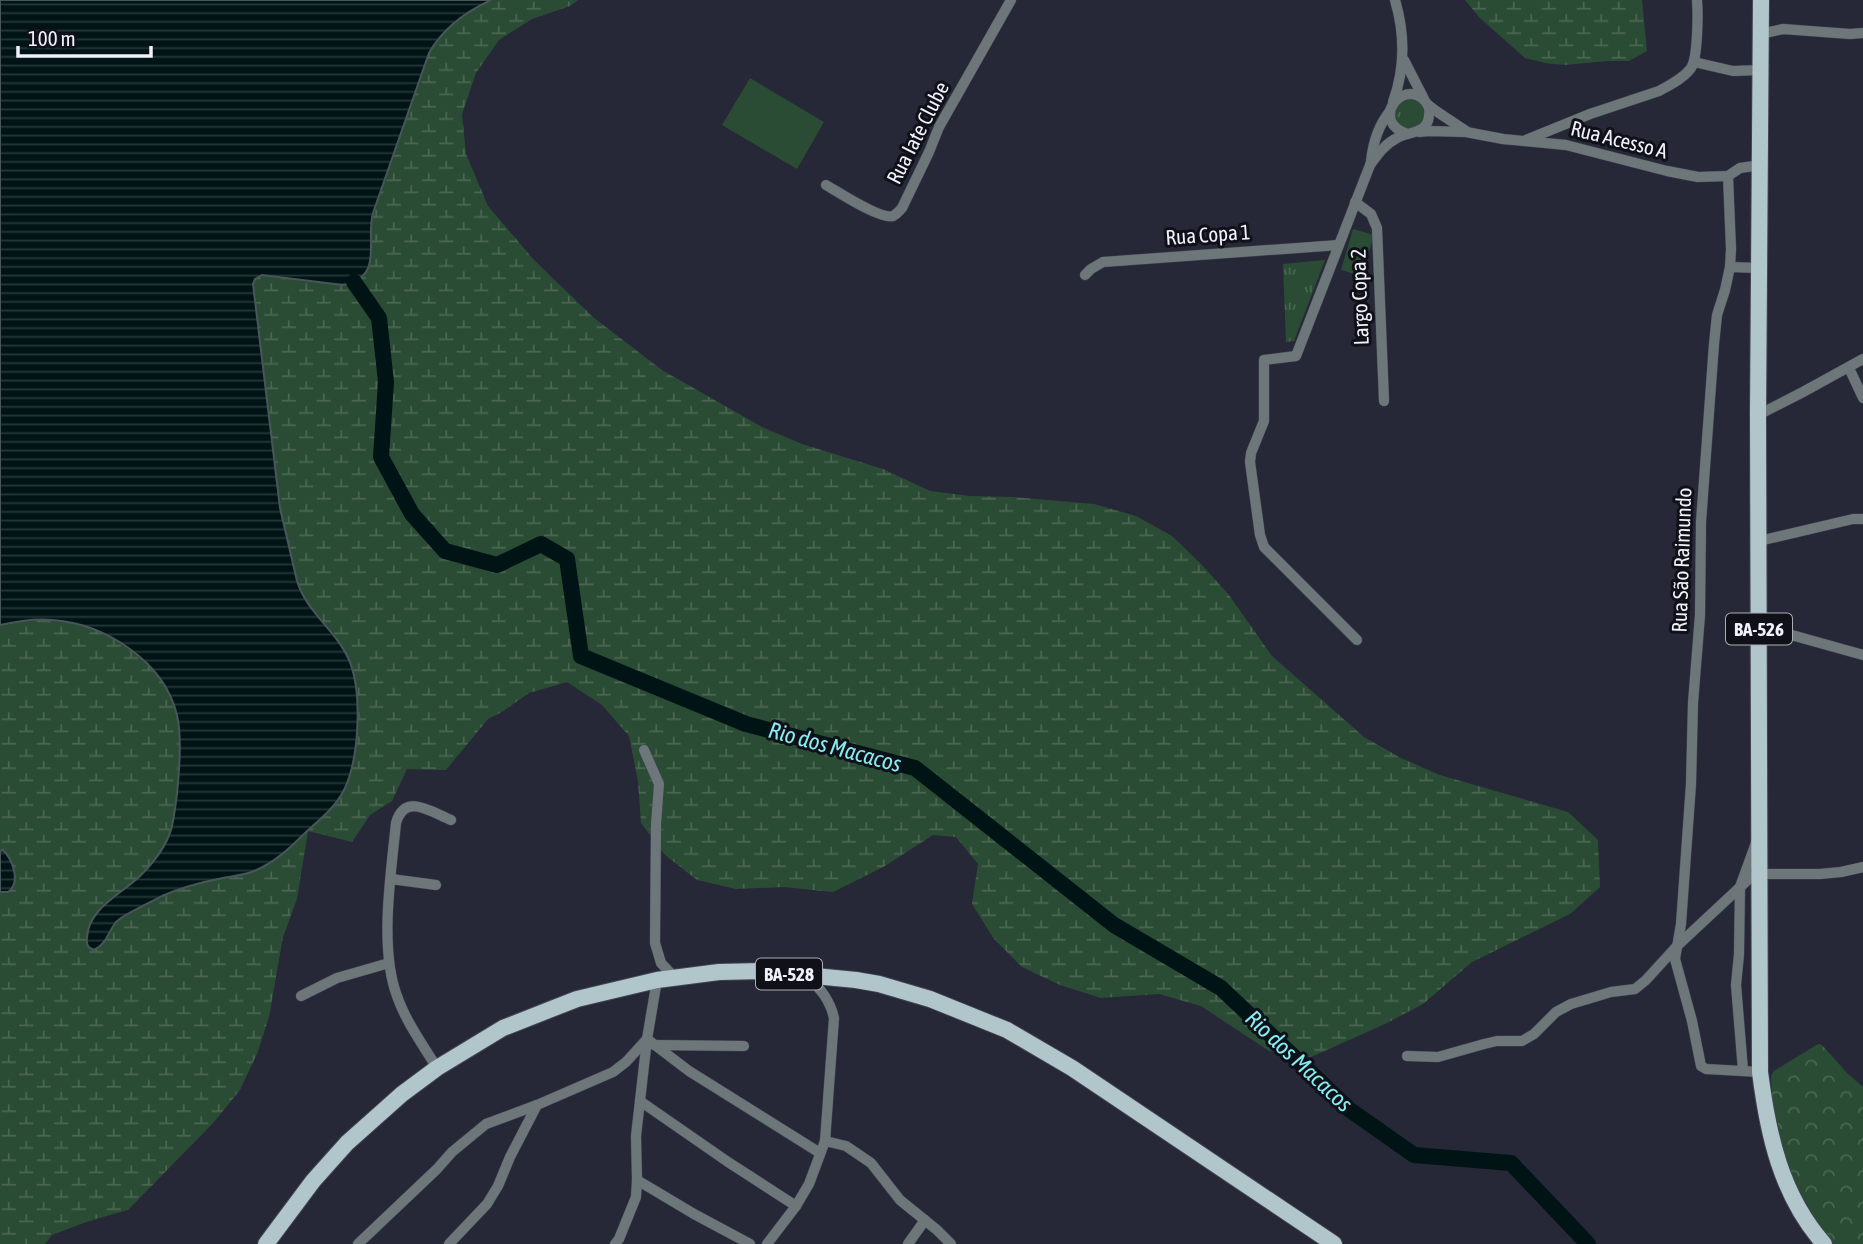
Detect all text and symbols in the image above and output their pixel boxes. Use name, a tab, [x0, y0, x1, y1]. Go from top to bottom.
scale bar	[18, 14, 150, 58]
text: 100 m	[28, 26, 76, 50]
street label: Rua Iate Clube	[881, 78, 953, 188]
street label: Rua Acesso A	[1568, 115, 1671, 163]
street label: Rua Copa 1	[1165, 219, 1251, 249]
street label: Largo Copa 2	[1345, 248, 1373, 346]
street label: Rua São Raimundo	[1666, 487, 1696, 633]
road number: BA-526	[1726, 614, 1792, 644]
water label: Rio dos Macacos	[766, 717, 904, 777]
road number: BA-528	[756, 958, 822, 990]
water label: Rio dos Macacos	[1240, 1005, 1358, 1117]

